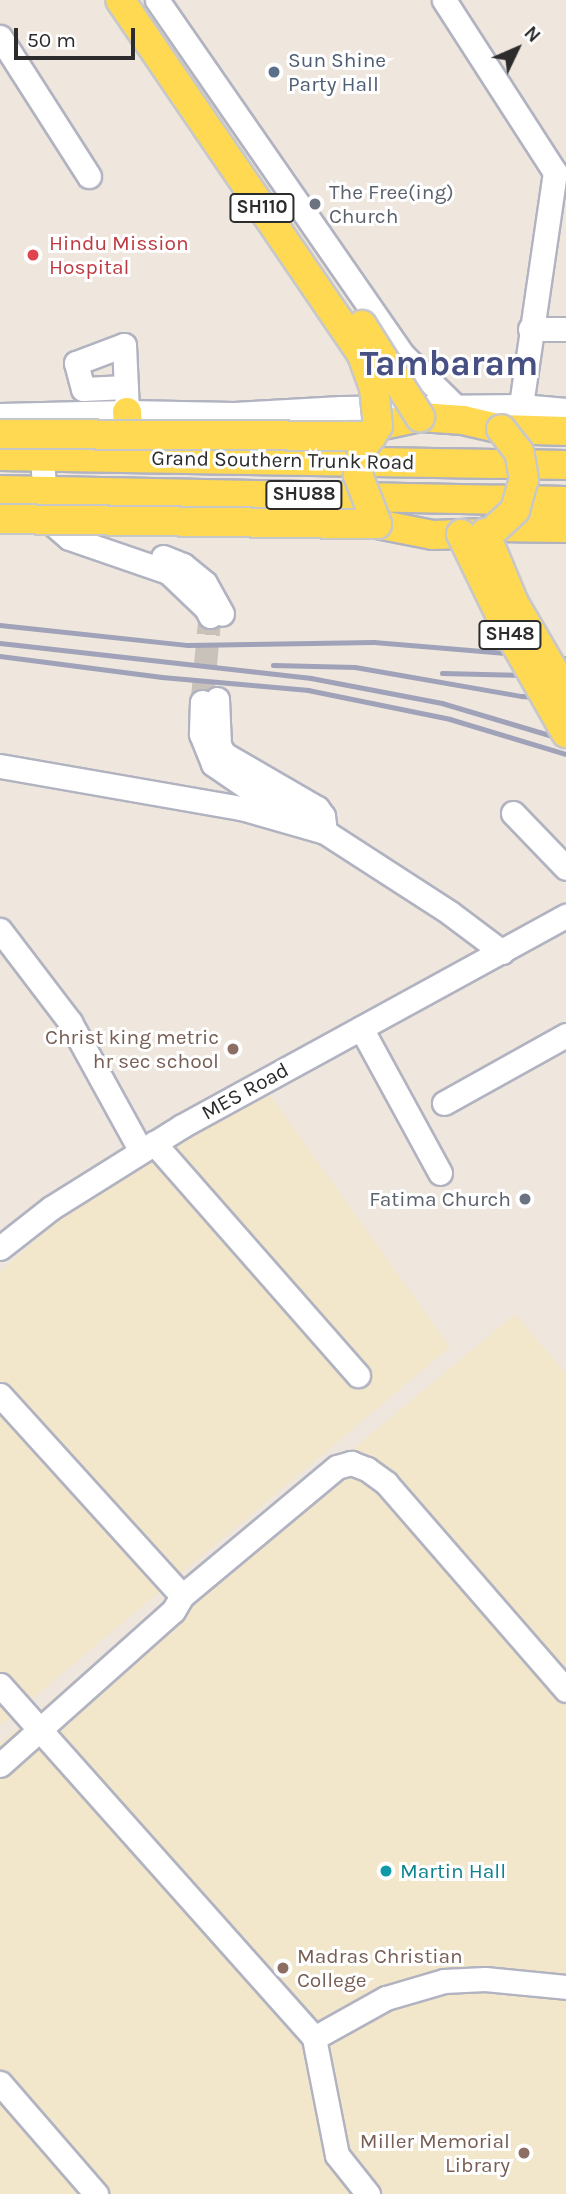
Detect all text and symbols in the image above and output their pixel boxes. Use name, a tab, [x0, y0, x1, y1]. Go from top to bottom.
scale bar	[18, 14, 138, 58]
north arrow	[482, 14, 552, 84]
text: N	[519, 22, 545, 47]
text: 50 m	[27, 28, 76, 52]
place label: Sun Shine Party Hall	[288, 47, 386, 97]
marker: Sun Shine Party Hall	[266, 64, 282, 80]
place label: The Free(ing) Church	[329, 179, 454, 229]
road number: SH110	[229, 192, 295, 224]
marker: The Free(ing) Church	[307, 196, 323, 212]
place label: Hindu Mission Hospital	[49, 230, 189, 280]
marker: Hindu Mission Hospital	[23, 245, 43, 265]
district label: Tambaram	[360, 343, 538, 385]
street label: Grand Southern Trunk Road	[151, 445, 415, 475]
road number: SHU88	[264, 480, 344, 510]
road number: SH48	[477, 620, 543, 650]
place label: Christ king metric hr sec school	[45, 1024, 219, 1074]
marker: Christ king metric hr sec school	[225, 1041, 241, 1057]
street label: MES Road	[197, 1057, 293, 1125]
place label: Fatima Church	[369, 1186, 511, 1212]
marker: Fatima Church	[517, 1191, 533, 1207]
place label: Martin Hall	[400, 1858, 506, 1884]
marker: Martin Hall	[378, 1863, 394, 1879]
place label: Madras Christian College	[297, 1943, 463, 1993]
marker: Madras Christian College	[275, 1960, 291, 1976]
place label: Miller Memorial Library	[360, 2128, 510, 2178]
marker: Miller Memorial Library	[516, 2145, 532, 2161]

